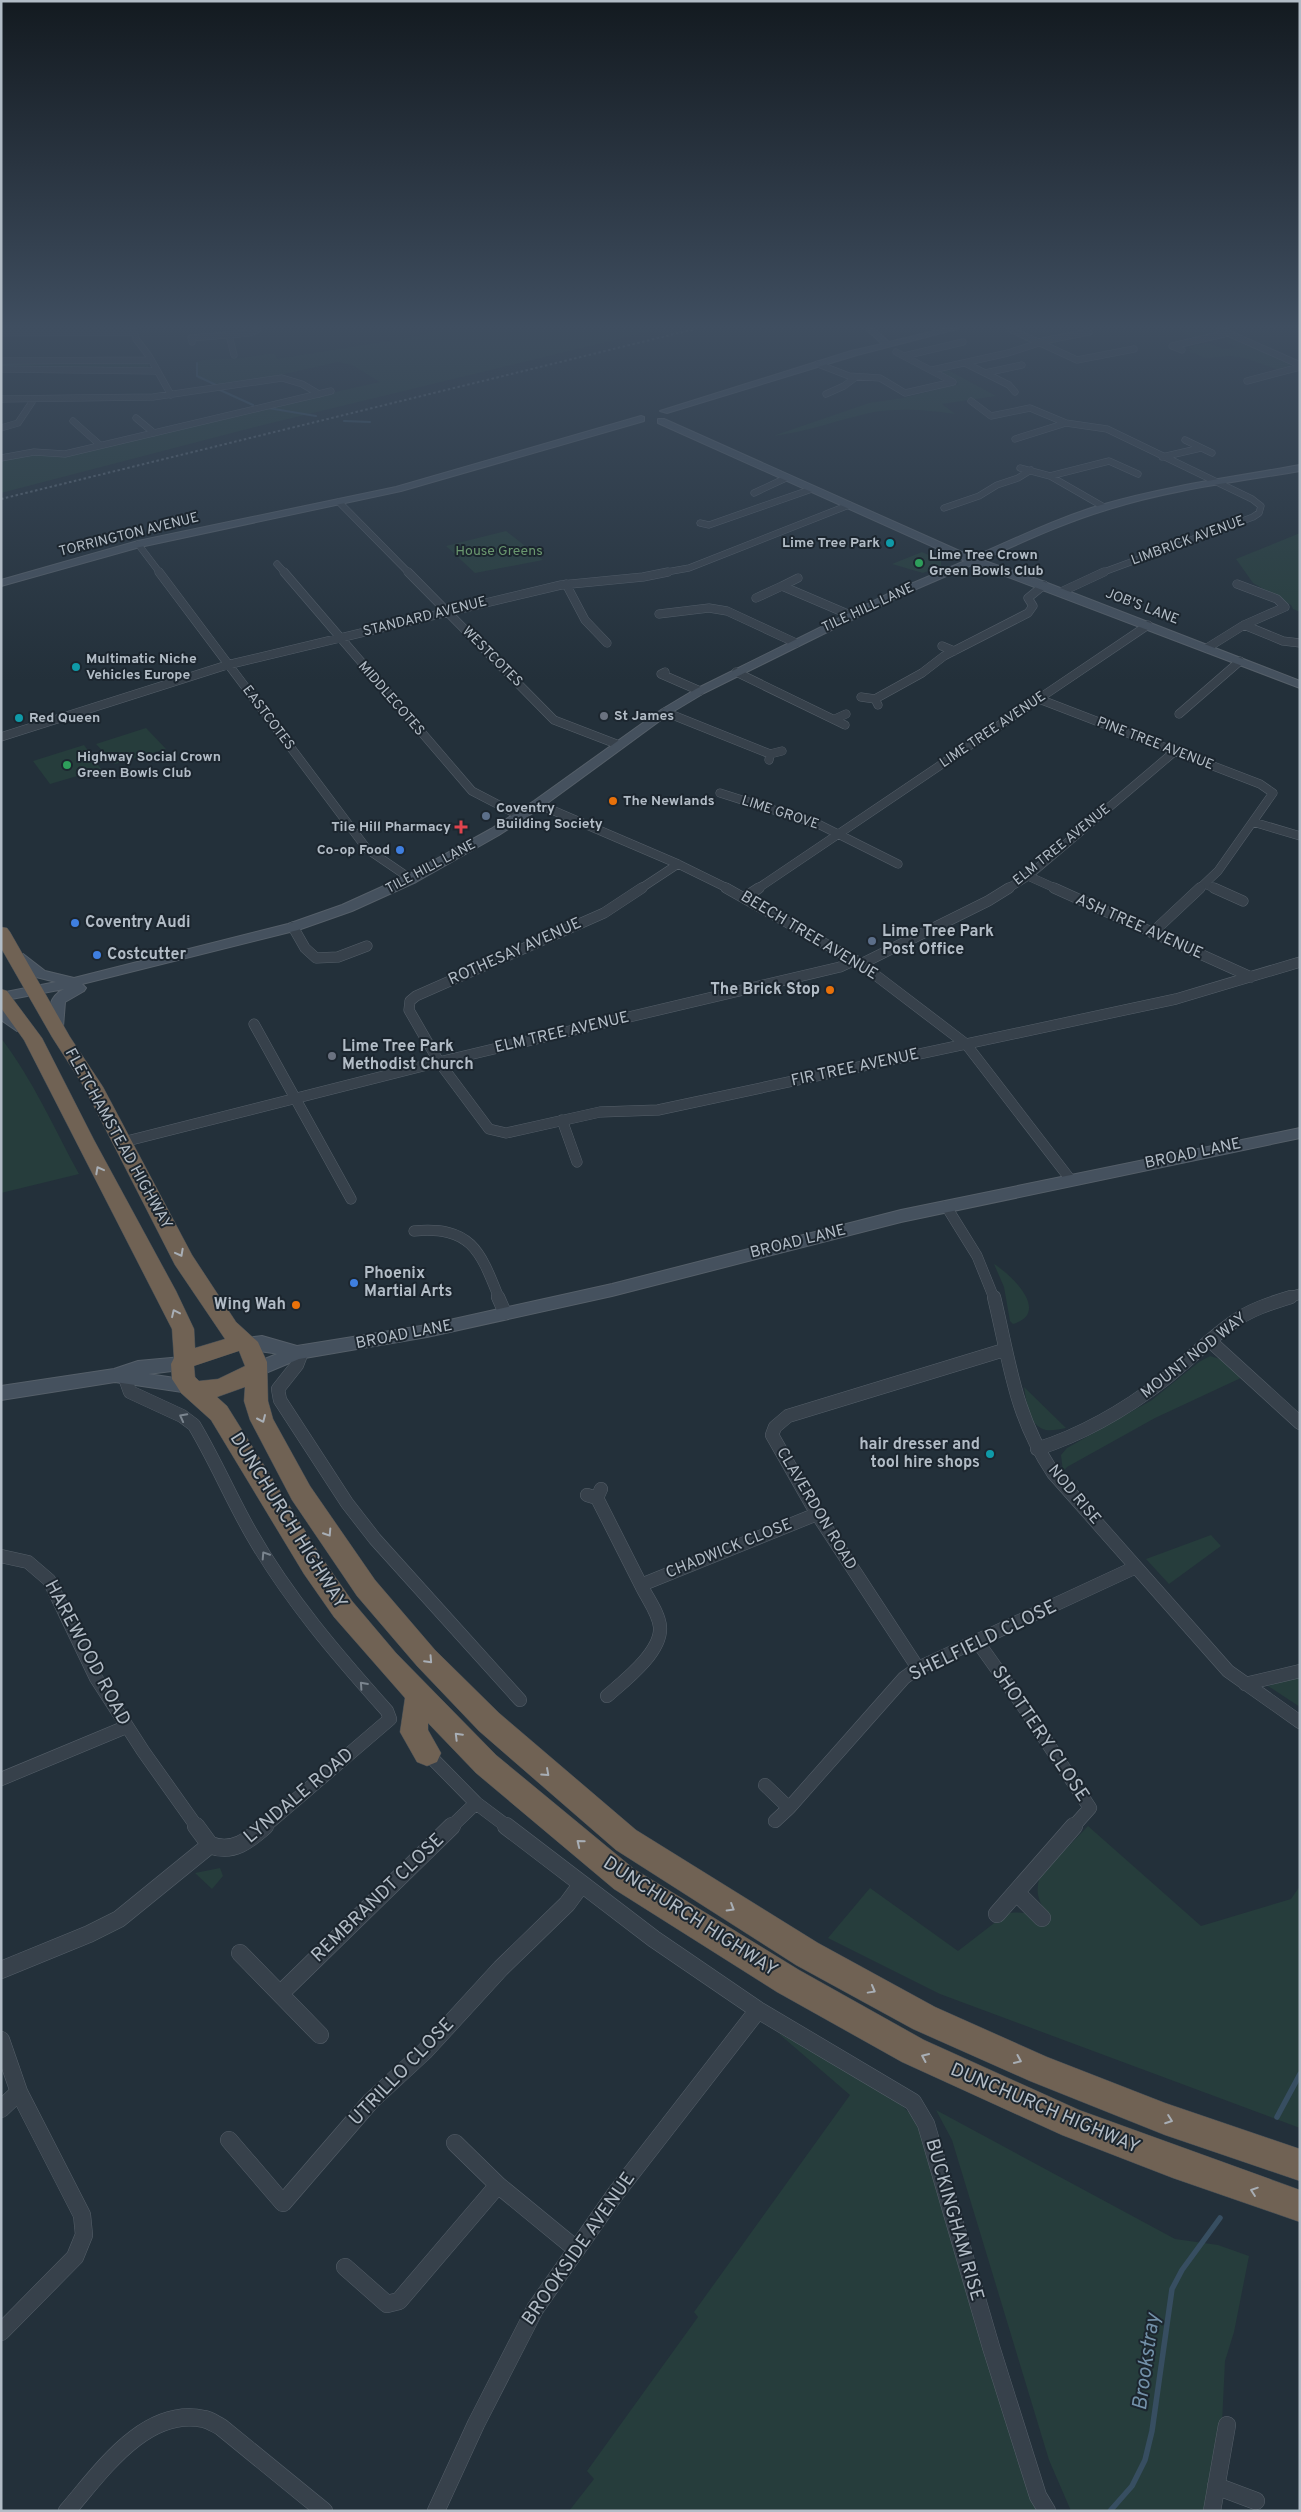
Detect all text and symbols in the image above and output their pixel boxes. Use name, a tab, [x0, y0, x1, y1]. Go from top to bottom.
street label: TORRINGTON AVENUE	[57, 509, 201, 561]
street label: LIMBRICK AVENUE	[1129, 513, 1247, 569]
place label: Lime Tree Park	[782, 535, 880, 552]
marker: Lime Tree Park	[884, 537, 896, 549]
park label: House Greens	[455, 543, 543, 560]
place label: Lime Tree Crown Green Bowls Club	[929, 547, 1044, 580]
marker: Lime Tree Crown Green Bowls Club	[913, 557, 925, 569]
street label: TILE HILL LANE	[819, 579, 917, 637]
street label: JOB'S LANE	[1103, 585, 1181, 629]
street label: STANDARD AVENUE	[361, 593, 489, 641]
street label: WESTCOTES	[458, 623, 526, 691]
place label: Multimatic Niche Vehicles Europe	[86, 651, 197, 684]
street label: MIDDLECOTES	[354, 658, 428, 740]
marker: Multimatic Niche Vehicles Europe	[70, 661, 82, 673]
street label: EASTCOTES	[238, 682, 298, 754]
street label: LIME TREE AVENUE	[937, 688, 1049, 772]
place label: St James	[614, 708, 674, 725]
place label: Red Queen	[29, 710, 100, 727]
marker: St James	[598, 710, 610, 722]
marker: Red Queen	[13, 712, 25, 724]
street label: PINE TREE AVENUE	[1094, 714, 1216, 774]
place label: Highway Social Crown Green Bowls Club	[77, 749, 221, 782]
marker: Highway Social Crown Green Bowls Club	[61, 759, 73, 771]
place label: The Newlands	[623, 793, 715, 810]
street label: LIME GROVE	[739, 793, 821, 833]
marker: The Newlands	[607, 795, 619, 807]
place label: Coventry Building Society	[496, 800, 603, 833]
street label: ELM TREE AVENUE	[1010, 801, 1114, 889]
marker: Coventry Building Society	[480, 810, 492, 822]
place label: Tile Hill Pharmacy	[331, 819, 451, 836]
marker: Tile Hill Pharmacy	[455, 821, 467, 833]
street label: TILE HILL LANE	[383, 836, 479, 898]
place label: Co-op Food	[317, 842, 390, 859]
marker: Co-op Food	[394, 844, 406, 856]
street label: BEECH TREE AVENUE	[737, 887, 881, 985]
street label: ASH TREE AVENUE	[1072, 890, 1206, 964]
place label: Coventry Audi	[85, 913, 190, 933]
street label: ROTHESAY AVENUE	[445, 914, 585, 990]
marker: Coventry Audi	[69, 917, 81, 929]
place label: Lime Tree Park Post Office	[882, 922, 994, 960]
marker: Lime Tree Park Post Office	[866, 935, 878, 947]
place label: Costcutter	[107, 945, 187, 965]
marker: Costcutter	[91, 949, 103, 961]
place label: The Brick Stop	[710, 980, 820, 1000]
marker: The Brick Stop	[824, 984, 836, 996]
street label: ELM TREE AVENUE	[493, 1008, 631, 1058]
place label: Lime Tree Park Methodist Church	[342, 1037, 474, 1075]
street label: FLETCHAMSTEAD HIGHWAY	[60, 1045, 176, 1233]
street label: FIR TREE AVENUE	[789, 1045, 921, 1091]
marker: Lime Tree Park Methodist Church	[326, 1050, 338, 1062]
street label: BROAD LANE	[1143, 1134, 1243, 1174]
one-way arrow	[96, 1166, 106, 1175]
street label: BROAD LANE	[748, 1220, 848, 1264]
one-way arrow	[174, 1248, 184, 1257]
place label: Phoenix Martial Arts	[364, 1264, 452, 1302]
marker: Phoenix Martial Arts	[348, 1277, 360, 1289]
place label: Wing Wah	[214, 1295, 286, 1315]
marker: Wing Wah	[290, 1299, 302, 1311]
street label: MOUNT NOD WAY	[1137, 1308, 1251, 1404]
one-way arrow	[171, 1309, 182, 1318]
street label: BROAD LANE	[354, 1316, 454, 1354]
one-way arrow	[179, 1413, 188, 1423]
one-way arrow	[255, 1414, 266, 1423]
street label: DUNCHURCH HIGHWAY	[224, 1428, 352, 1614]
place label: hair dresser and tool hire shops	[859, 1435, 980, 1473]
street label: CLAVERDON ROAD	[771, 1444, 861, 1574]
marker: hair dresser and tool hire shops	[984, 1448, 996, 1460]
street label: NOD RISE	[1043, 1461, 1105, 1529]
street label: CHADWICK CLOSE	[663, 1515, 795, 1583]
one-way arrow	[322, 1528, 331, 1537]
one-way arrow	[262, 1551, 272, 1560]
street label: HAREWOOD ROAD	[38, 1576, 136, 1730]
street label: SHELFIELD CLOSE	[905, 1595, 1061, 1687]
one-way arrow	[423, 1655, 432, 1664]
street label: SHOTTERY CLOSE	[986, 1661, 1094, 1807]
one-way arrow	[360, 1681, 369, 1690]
one-way arrow	[455, 1733, 464, 1742]
street label: LYNDALE ROAD	[239, 1743, 359, 1849]
one-way arrow	[541, 1767, 550, 1776]
street label: REMBRANDT CLOSE	[306, 1828, 450, 1968]
one-way arrow	[577, 1840, 586, 1848]
street label: DUNCHURCH HIGHWAY	[598, 1851, 782, 1983]
one-way arrow	[726, 1901, 735, 1911]
one-way arrow	[867, 1983, 876, 1993]
street label: UTRILLO CLOSE	[344, 2013, 460, 2131]
one-way arrow	[921, 2052, 930, 2063]
one-way arrow	[1013, 2054, 1022, 2065]
street label: DUNCHURCH HIGHWAY	[947, 2058, 1143, 2160]
one-way arrow	[1164, 2114, 1173, 2124]
street label: BUCKINGHAM RISE	[919, 2136, 989, 2304]
street label: BROOKSIDE AVENUE	[517, 2168, 641, 2330]
one-way arrow	[1250, 2187, 1258, 2197]
water label: Brookstray	[1127, 2310, 1167, 2412]

